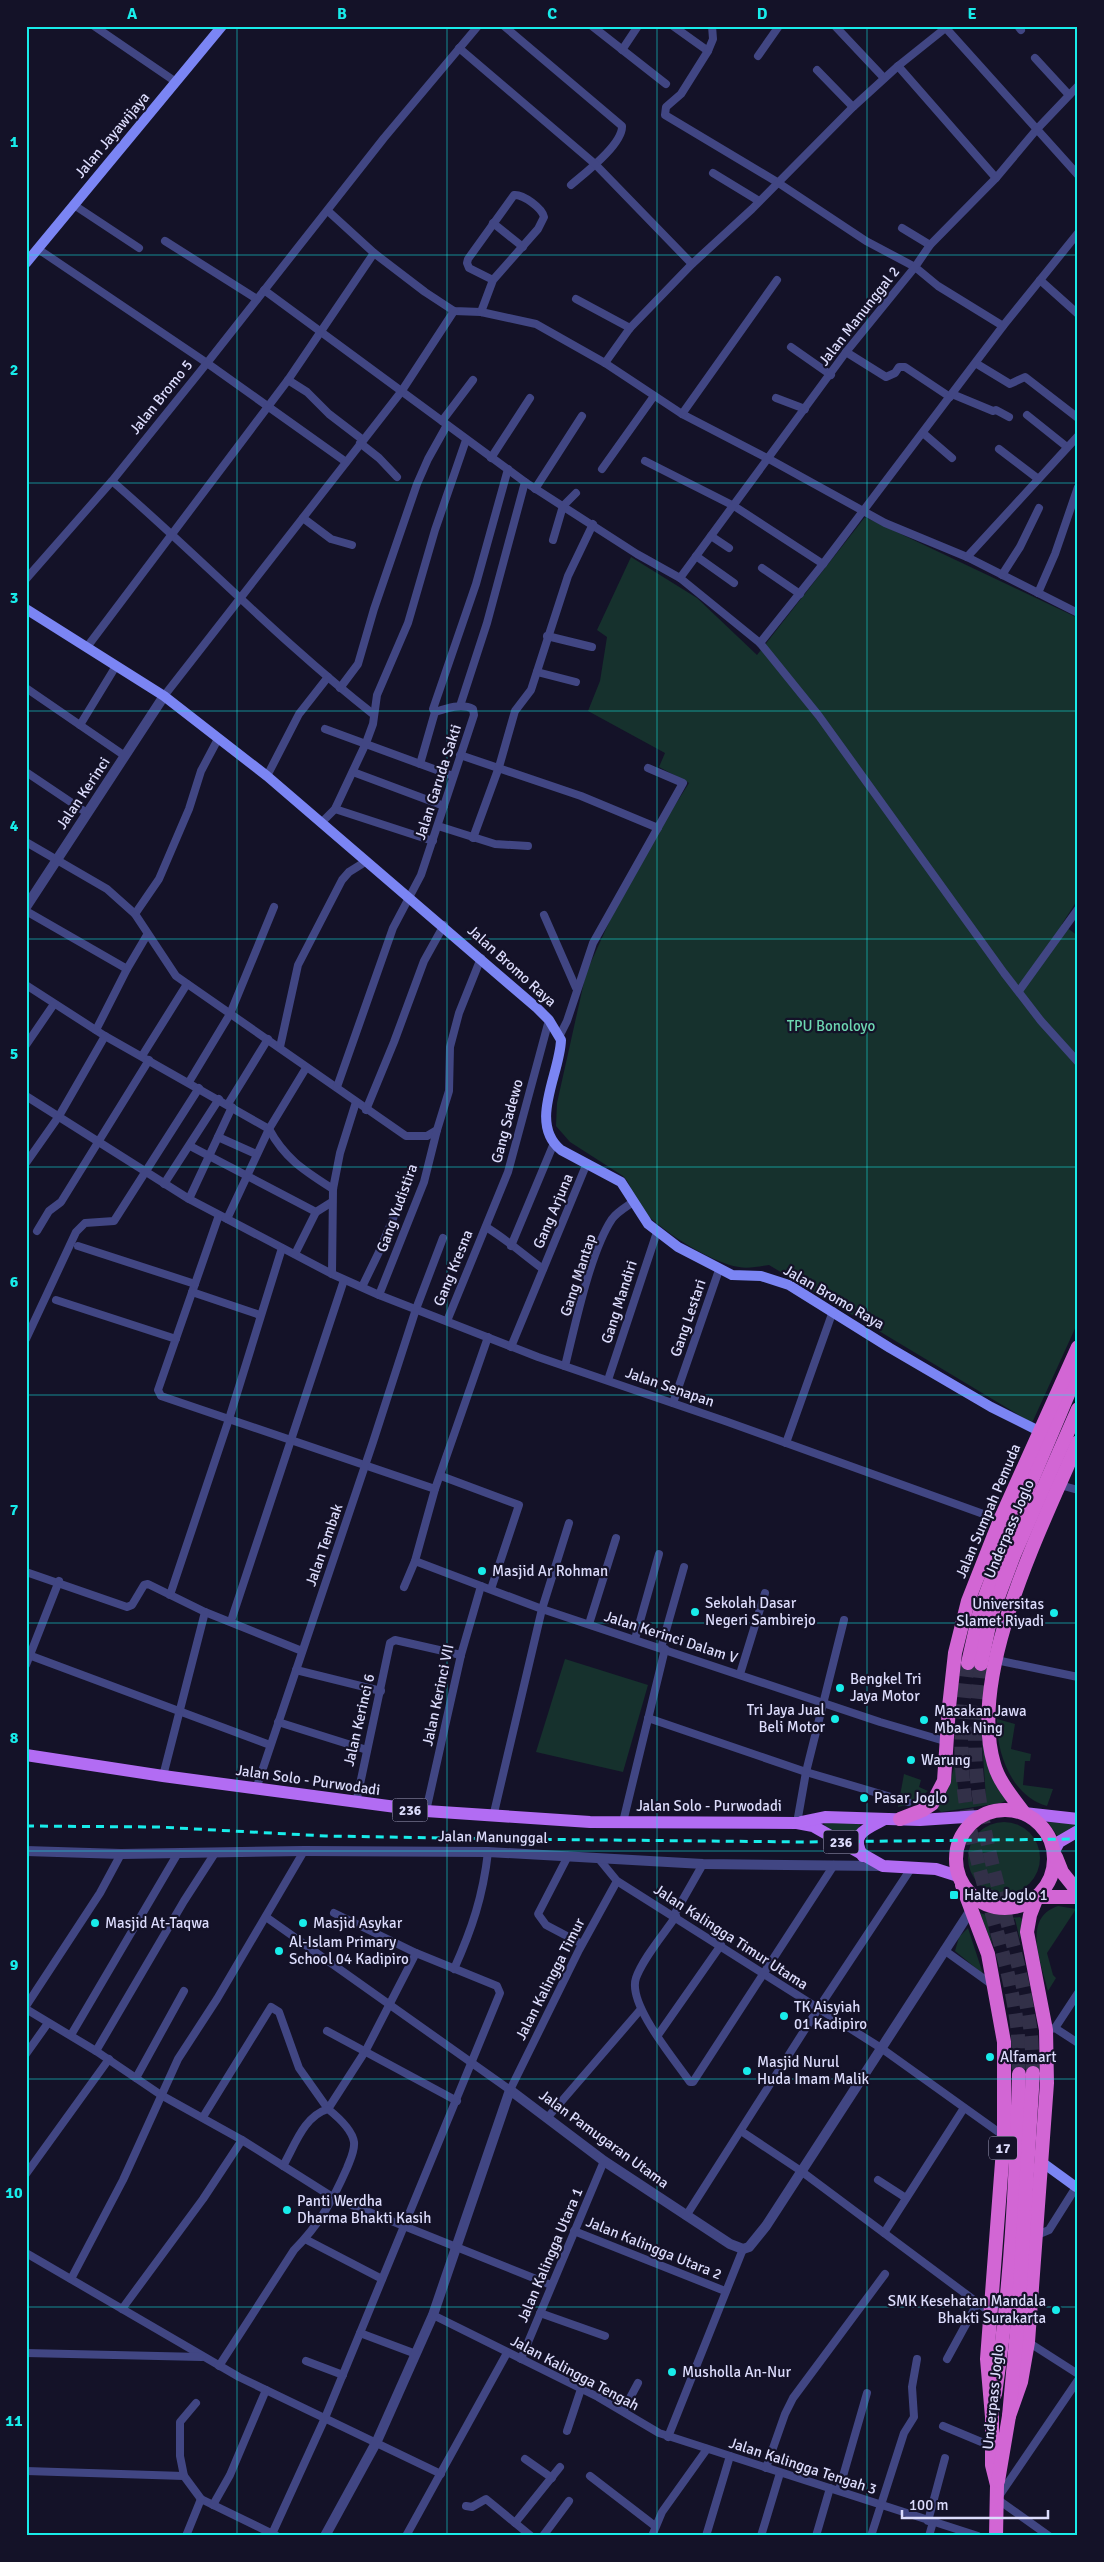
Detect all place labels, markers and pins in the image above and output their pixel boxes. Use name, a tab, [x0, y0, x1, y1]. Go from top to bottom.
place label: Masjid Ar Rohman	[492, 1562, 608, 1580]
marker: Masjid Ar Rohman	[476, 1565, 488, 1577]
place label: Sekolah Dasar Negeri Sambirejo	[705, 1594, 816, 1629]
place label: Universitas Slamet Riyadi	[956, 1595, 1044, 1630]
marker: Sekolah Dasar Negeri Sambirejo	[689, 1606, 701, 1618]
marker: Universitas Slamet Riyadi	[1048, 1607, 1060, 1619]
place label: Bengkel Tri Jaya Motor	[850, 1670, 922, 1705]
marker: Bengkel Tri Jaya Motor	[834, 1682, 846, 1694]
place label: Tri Jaya Jual Beli Motor	[747, 1701, 825, 1736]
place label: Masakan Jawa Mbak Ning	[934, 1702, 1027, 1737]
marker: Tri Jaya Jual Beli Motor	[829, 1713, 841, 1725]
marker: Masakan Jawa Mbak Ning	[918, 1714, 930, 1726]
place label: Warung	[921, 1751, 971, 1769]
marker: Warung	[905, 1754, 917, 1766]
place label: Pasar Joglo	[874, 1789, 947, 1807]
marker: Pasar Joglo	[858, 1792, 870, 1804]
place label: Halte Joglo 1	[964, 1886, 1048, 1904]
marker: Halte Joglo 1	[948, 1889, 960, 1901]
place label: Masjid At-Taqwa	[105, 1914, 209, 1932]
place label: Masjid Asykar	[313, 1914, 403, 1932]
marker: Masjid At-Taqwa	[89, 1917, 101, 1929]
marker: Masjid Asykar	[297, 1917, 309, 1929]
place label: Al-Islam Primary School 04 Kadipiro	[289, 1933, 409, 1968]
marker: Al-Islam Primary School 04 Kadipiro	[273, 1945, 285, 1957]
place label: TK Aisyiah 01 Kadipiro	[794, 1998, 867, 2033]
marker: TK Aisyiah 01 Kadipiro	[778, 2010, 790, 2022]
place label: Alfamart	[1000, 2048, 1057, 2066]
marker: Alfamart	[984, 2051, 996, 2063]
place label: Masjid Nurul Huda Imam Malik	[757, 2053, 870, 2088]
marker: Masjid Nurul Huda Imam Malik	[741, 2065, 753, 2077]
place label: Panti Werdha Dharma Bhakti Kasih	[297, 2192, 431, 2227]
marker: Panti Werdha Dharma Bhakti Kasih	[281, 2204, 293, 2216]
place label: SMK Kesehatan Mandala Bhakti Surakarta	[888, 2292, 1046, 2327]
marker: SMK Kesehatan Mandala Bhakti Surakarta	[1050, 2304, 1062, 2316]
place label: Musholla An-Nur	[682, 2363, 791, 2381]
marker: Musholla An-Nur	[666, 2366, 678, 2378]

